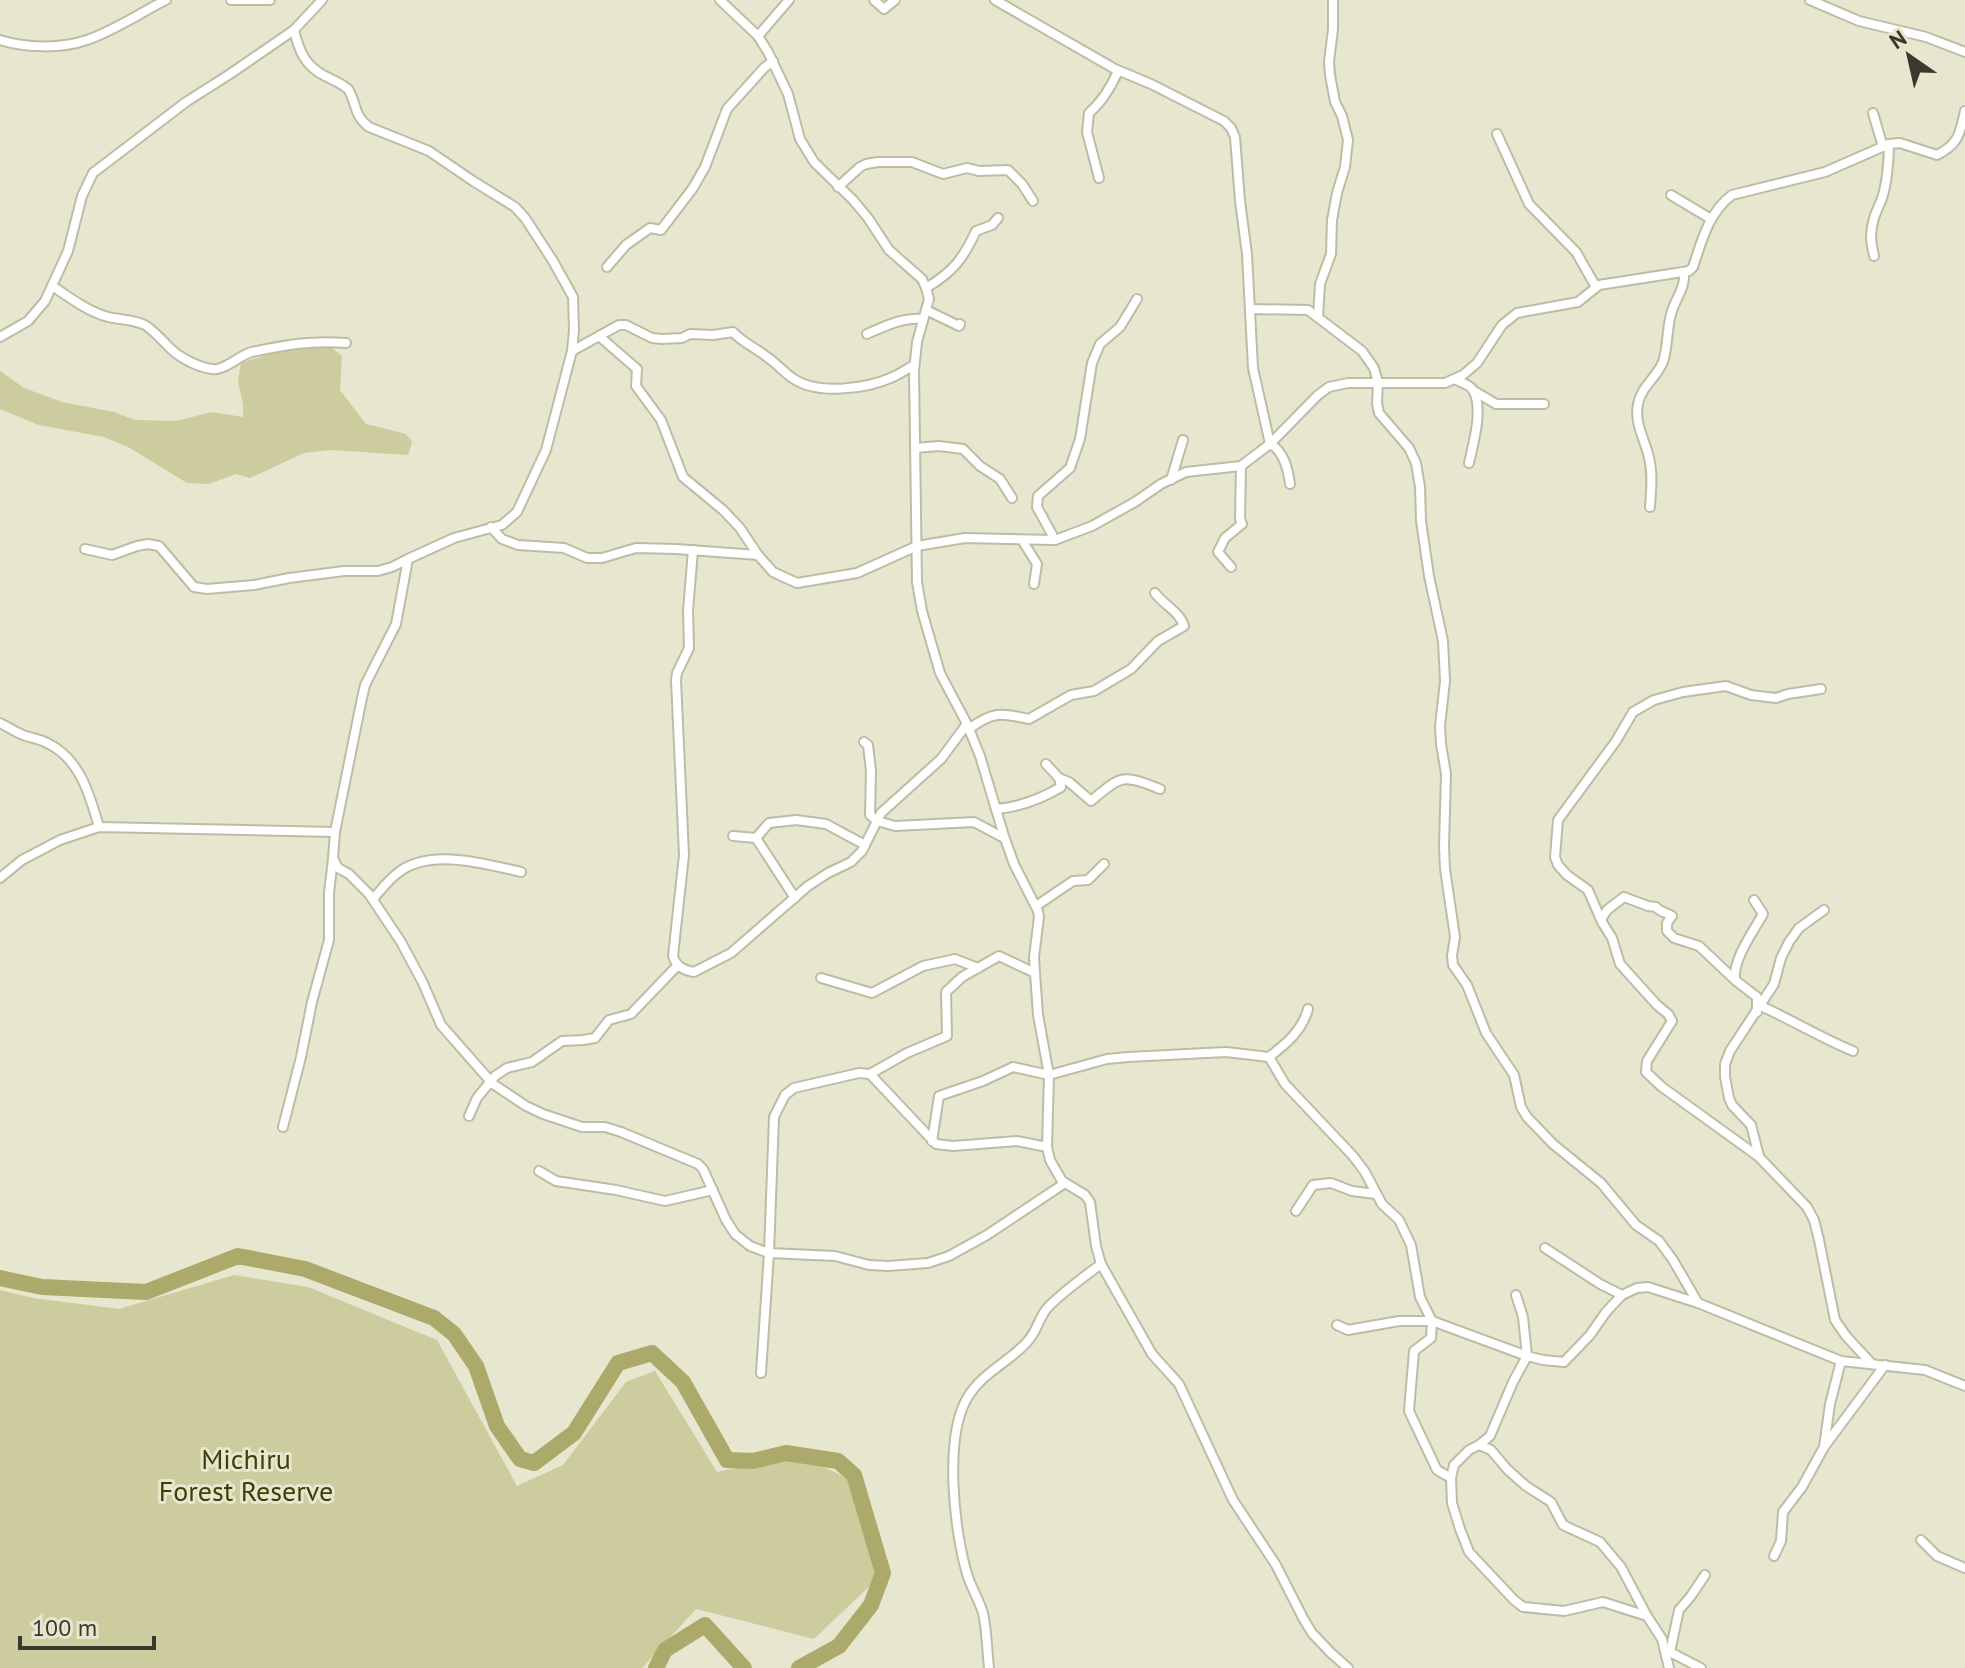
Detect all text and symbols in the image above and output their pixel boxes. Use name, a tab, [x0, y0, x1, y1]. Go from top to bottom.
north arrow	[1869, 16, 1949, 96]
text: N	[1884, 24, 1912, 55]
park label: Michiru Forest Reserve	[159, 1440, 333, 1509]
scale bar	[20, 1600, 154, 1650]
text: 100 m	[32, 1612, 97, 1643]

